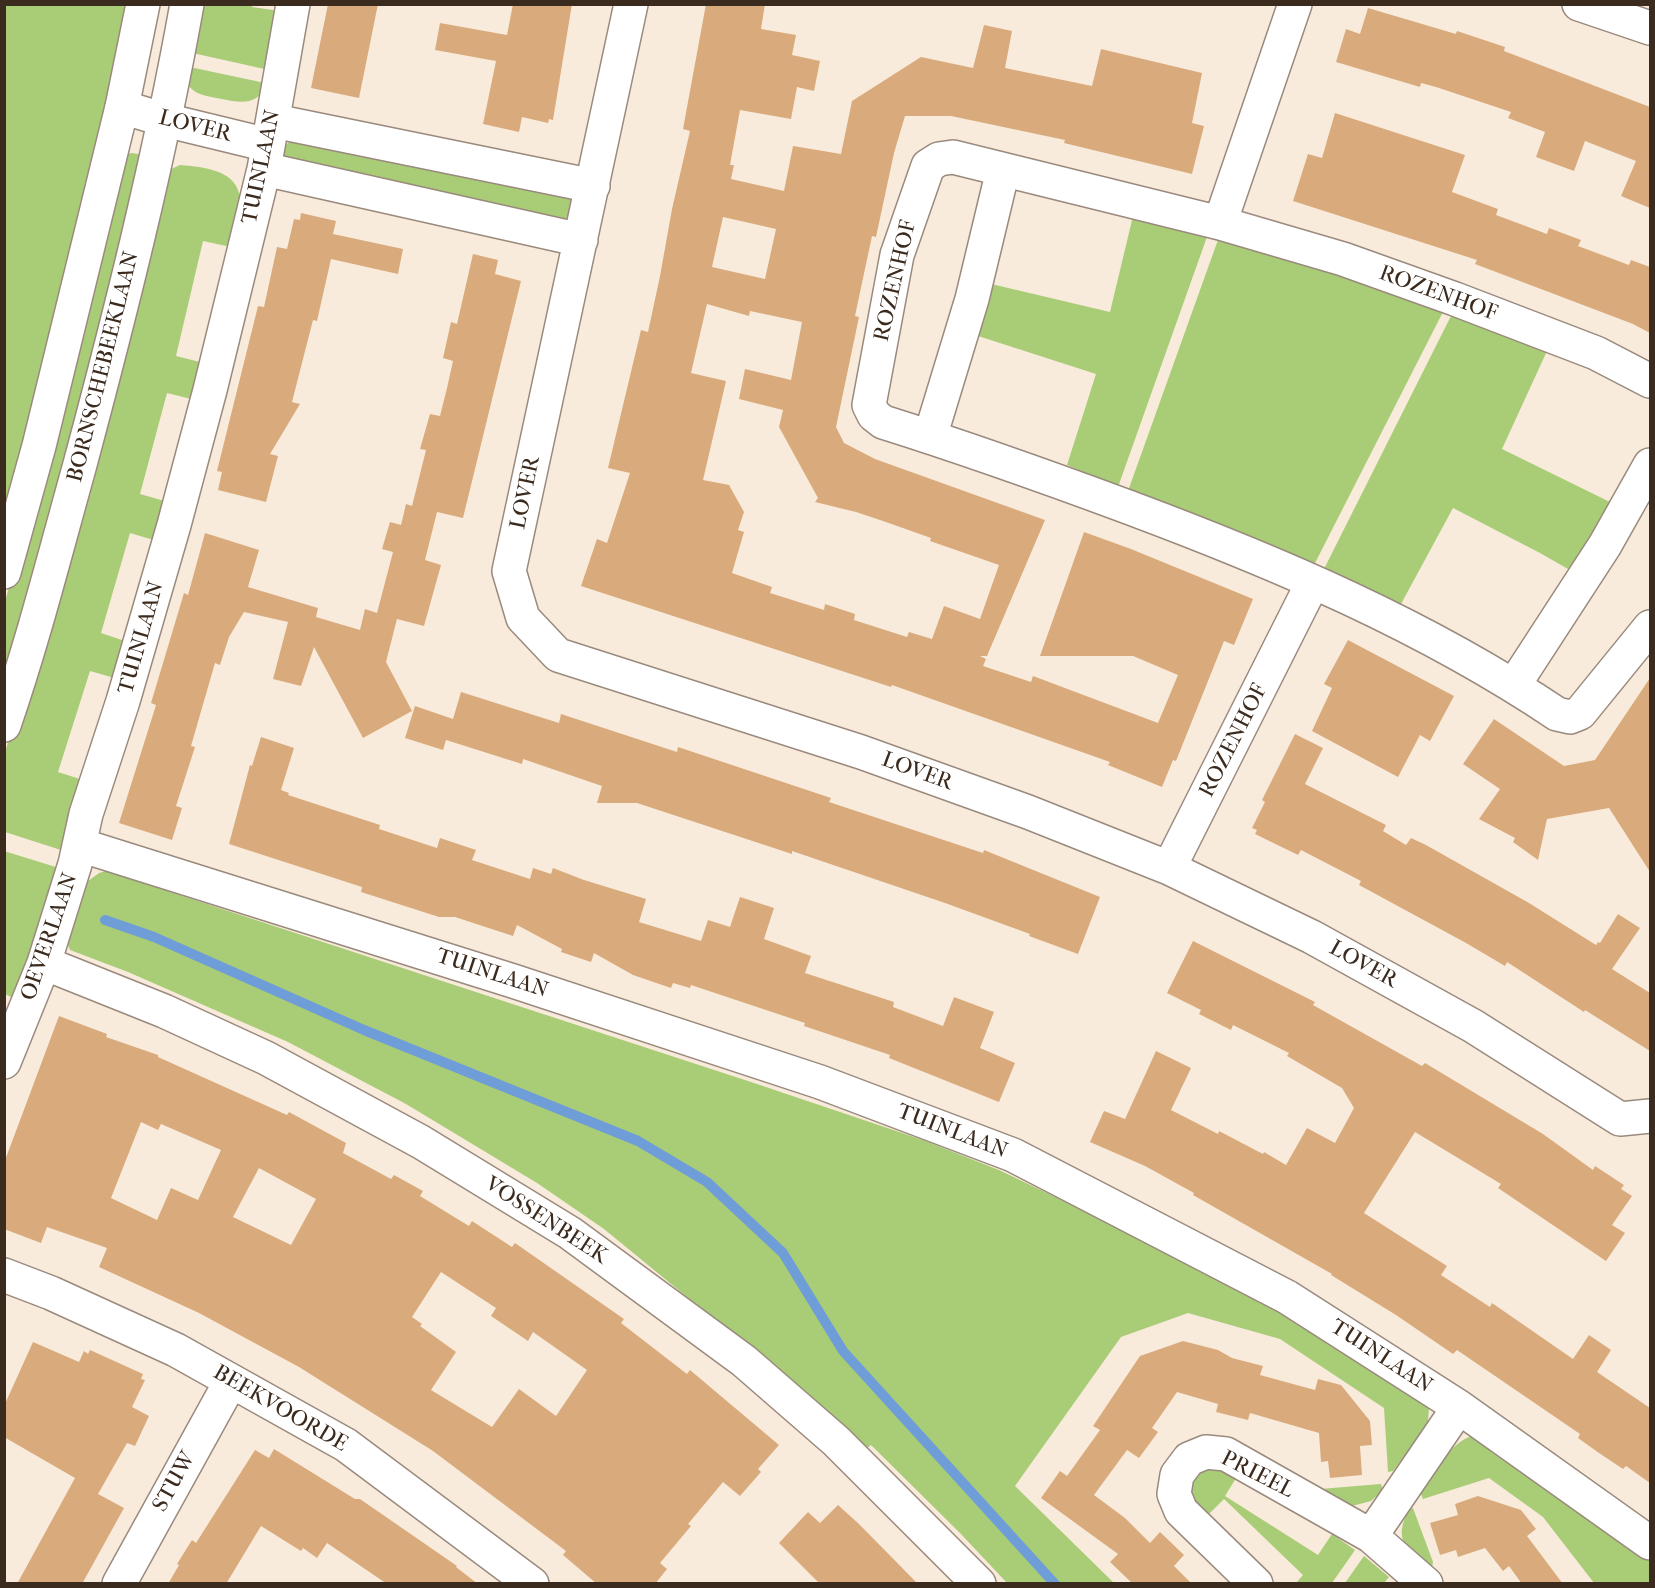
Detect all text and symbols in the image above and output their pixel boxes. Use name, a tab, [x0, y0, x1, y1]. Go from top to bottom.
street label: LOVER	[156, 105, 234, 149]
street label: TUINLAAN	[237, 107, 287, 227]
street label: ROZENHOF	[869, 218, 923, 344]
street label: BORNSCHEBEEKLAAN	[63, 249, 145, 485]
street label: ROZENHOF	[1375, 260, 1501, 328]
street label: LOVER	[505, 454, 547, 532]
street label: TUINLAAN	[113, 579, 171, 697]
street label: ROZENHOF	[1194, 680, 1274, 802]
street label: LOVER	[878, 747, 956, 797]
street label: OEVERLAAN	[16, 870, 84, 1004]
street label: LOVER	[1324, 936, 1402, 994]
street label: TUINLAAN	[433, 944, 551, 1004]
street label: TUINLAAN	[893, 1099, 1011, 1165]
street label: VOSSENBEEK	[480, 1171, 612, 1271]
street label: TUINLAAN	[1325, 1314, 1437, 1400]
street label: BEEKVOORDE	[208, 1360, 352, 1458]
street label: PRIEEL	[1216, 1446, 1298, 1504]
street label: STUW	[148, 1447, 202, 1517]

